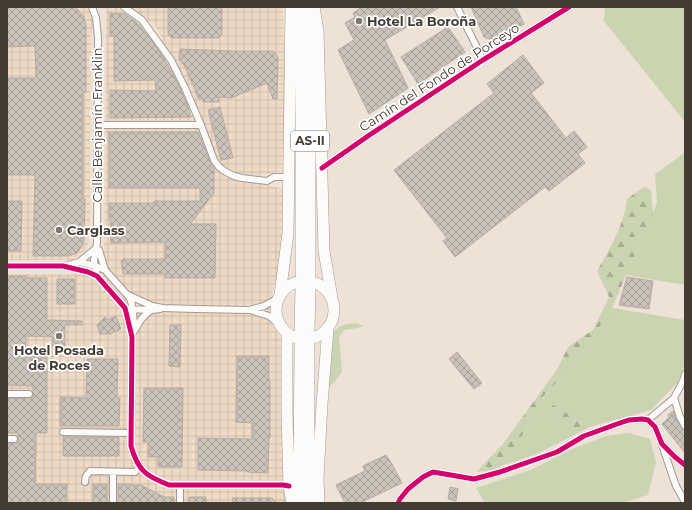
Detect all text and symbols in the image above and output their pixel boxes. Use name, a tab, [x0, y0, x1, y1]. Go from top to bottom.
place label: Hotel La Boroña	[367, 13, 476, 29]
marker: Hotel La Boroña	[354, 16, 364, 26]
street label: Camín del Fondo de Porceyo	[356, 19, 522, 135]
street label: Calle Benjamín Franklin	[89, 48, 105, 203]
road number: AS-II	[291, 131, 329, 151]
place label: Carglass	[67, 222, 125, 238]
marker: Carglass	[54, 225, 64, 235]
marker: Hotel Posada de Roces	[54, 331, 64, 341]
place label: Hotel Posada de Roces	[14, 342, 104, 373]

